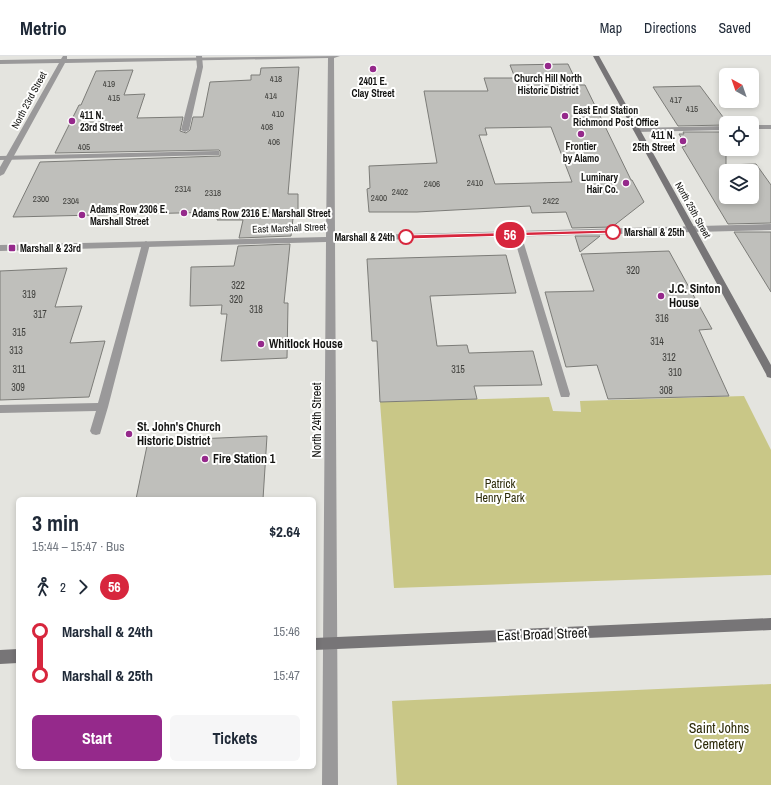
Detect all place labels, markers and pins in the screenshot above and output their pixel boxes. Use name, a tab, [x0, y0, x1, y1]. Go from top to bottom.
marker: Church Hill North Historic District	[543, 61, 553, 71]
marker: 2401 E. Clay Street	[368, 64, 378, 74]
place label: Church Hill North Historic District	[514, 72, 582, 97]
place label: 2401 E. Clay Street	[352, 75, 395, 100]
place label: East End Station Richmond Post Office	[573, 104, 659, 129]
place label: 411 N. 23rd Street	[80, 109, 123, 134]
marker: East End Station Richmond Post Office	[560, 111, 570, 121]
marker: 411 N. 23rd Street	[67, 116, 77, 126]
marker: Frontier by Alamo	[576, 129, 586, 139]
place label: 411 N. 25th Street	[633, 129, 675, 154]
marker: 411 N. 25th Street	[678, 136, 688, 146]
place label: Frontier by Alamo	[563, 140, 599, 165]
place label: Luminary Hair Co.	[581, 171, 618, 196]
marker: Luminary Hair Co.	[621, 178, 631, 188]
place label: Adams Row 2306 E. Marshall Street	[90, 203, 167, 228]
place label: Adams Row 2316 E. Marshall Street	[192, 207, 331, 220]
marker: Adams Row 2316 E. Marshall Street	[179, 208, 189, 218]
marker: Adams Row 2306 E. Marshall Street	[77, 210, 87, 220]
marker: Marshall & 25th	[605, 224, 621, 240]
place label: Marshall & 25th	[624, 226, 685, 239]
marker: Marshall & 24th	[398, 229, 414, 245]
place label: Marshall & 24th	[334, 231, 395, 244]
place label: Marshall & 23rd	[20, 242, 81, 255]
marker: Marshall & 23rd	[7, 243, 17, 253]
place label: J.C. Sinton House	[669, 281, 720, 311]
marker: J.C. Sinton House	[656, 291, 666, 301]
place label: Whitlock House	[269, 336, 343, 352]
marker: Whitlock House	[256, 339, 266, 349]
place label: St. John's Church Historic District	[137, 419, 221, 449]
marker: St. John's Church Historic District	[124, 429, 134, 439]
place label: Fire Station 1	[213, 451, 276, 467]
marker: Fire Station 1	[200, 454, 210, 464]

